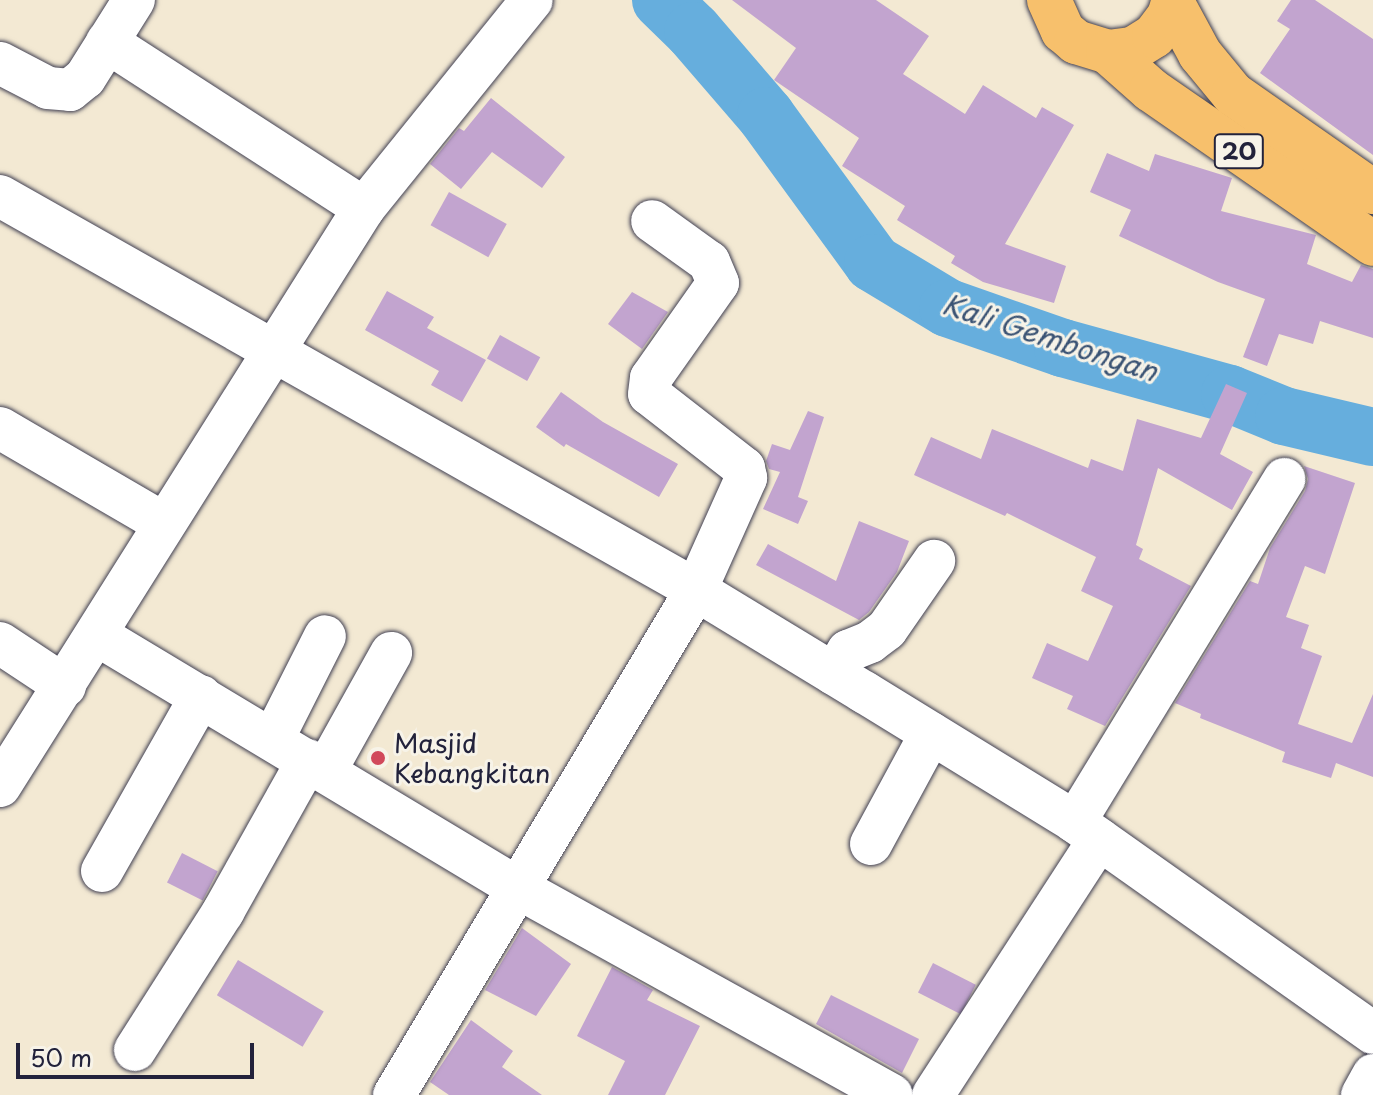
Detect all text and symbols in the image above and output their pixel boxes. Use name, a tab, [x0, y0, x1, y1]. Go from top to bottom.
road number: 20	[1213, 131, 1265, 171]
water label: Kali Gembongan	[938, 286, 1162, 388]
place label: Masjid Kebangkitan	[394, 727, 550, 788]
marker: Masjid Kebangkitan	[369, 749, 387, 767]
scale bar	[20, 1027, 258, 1077]
text: 50 m	[30, 1039, 92, 1075]

